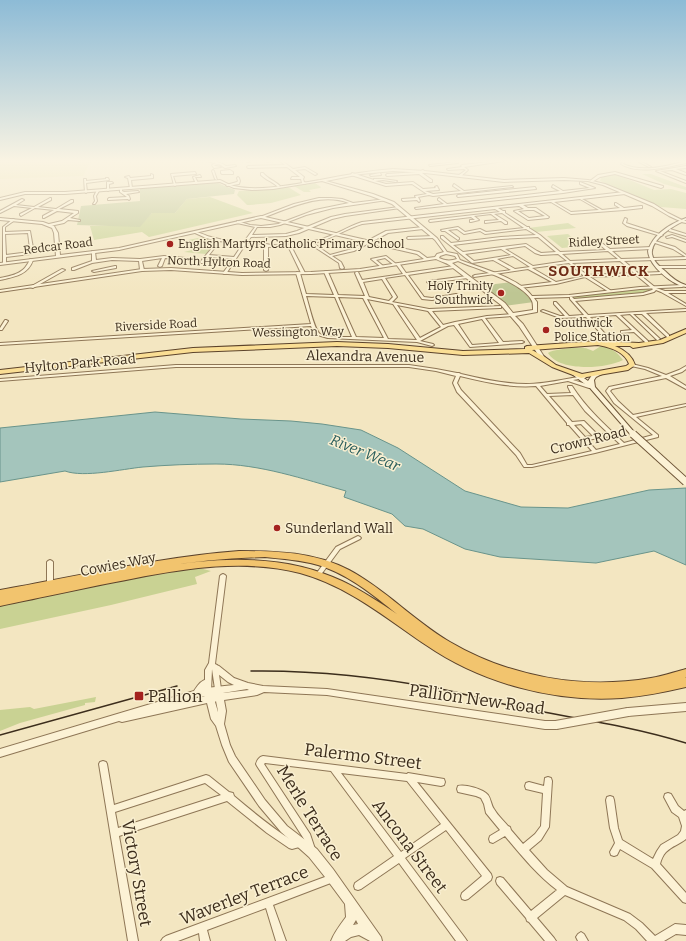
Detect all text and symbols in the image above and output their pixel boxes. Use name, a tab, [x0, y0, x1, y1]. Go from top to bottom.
street label: Ridley Street	[568, 232, 640, 250]
street label: Redcar Road	[23, 235, 93, 257]
place label: English Martyrs' Catholic Primary School	[178, 237, 405, 251]
marker: English Martyrs' Catholic Primary School	[165, 239, 175, 249]
street label: North Hylton Road	[167, 253, 271, 271]
district label: SOUTHWICK	[548, 262, 650, 280]
place label: Holy Trinity Southwick	[428, 279, 494, 307]
marker: Holy Trinity Southwick	[496, 288, 506, 298]
street label: Riverside Road	[114, 316, 198, 334]
place label: Southwick Police Station	[554, 316, 630, 344]
street label: Wessington Way	[252, 324, 345, 340]
marker: Southwick Police Station	[541, 325, 551, 335]
street label: Alexandra Avenue	[306, 347, 424, 366]
street label: Hylton Park Road	[24, 350, 137, 377]
street label: Crown Road	[548, 423, 628, 458]
water label: River Wear	[328, 431, 403, 475]
place label: Sunderland Wall	[285, 520, 393, 537]
marker: Sunderland Wall	[272, 523, 282, 533]
street label: Cowies Way	[79, 549, 158, 580]
street label: Pallion New Road	[408, 680, 546, 719]
place label: Pallion	[148, 686, 203, 707]
marker: Pallion	[133, 690, 145, 702]
street label: Palermo Street	[303, 739, 423, 774]
street label: Merle Terrace	[272, 762, 347, 865]
street label: Ancona Street	[367, 795, 452, 897]
street label: Victory Street	[117, 818, 156, 928]
street label: Waverley Terrace	[177, 861, 311, 930]

